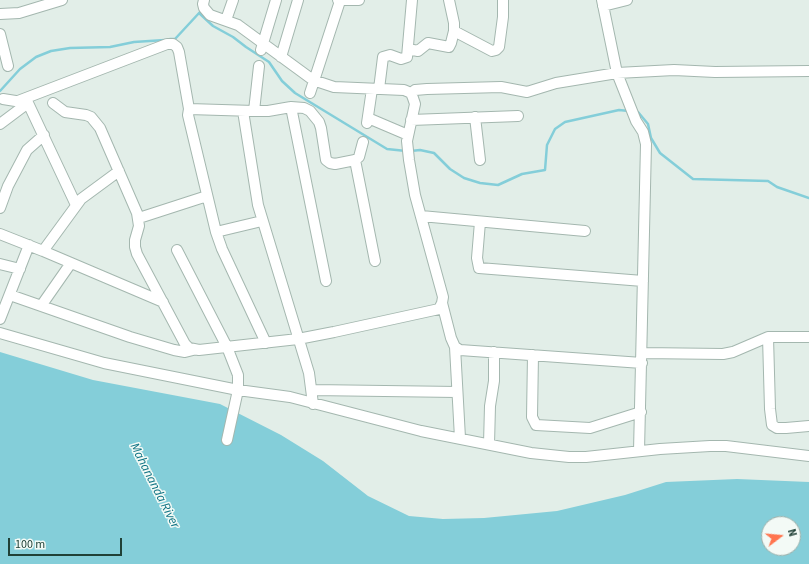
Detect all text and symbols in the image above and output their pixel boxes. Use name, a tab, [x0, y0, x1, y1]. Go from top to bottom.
water label: Mahananda River	[126, 441, 182, 531]
north arrow	[761, 516, 801, 556]
text: N	[784, 527, 800, 538]
scale bar	[10, 530, 124, 556]
text: 100 m	[15, 536, 45, 553]

